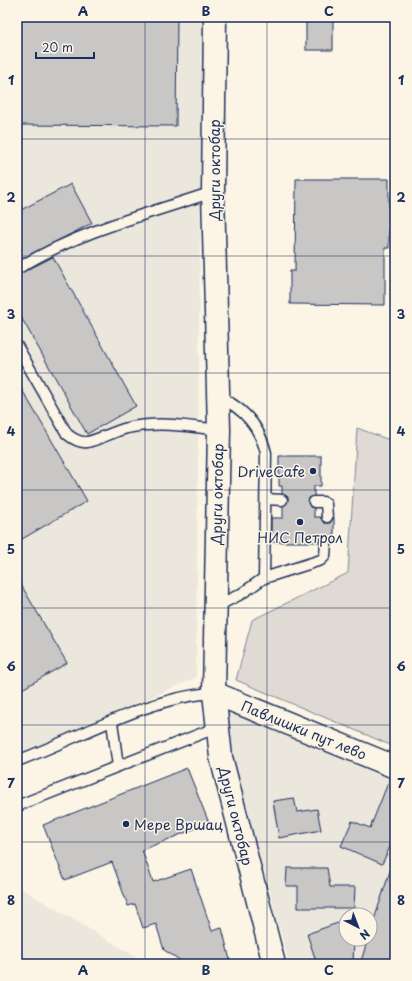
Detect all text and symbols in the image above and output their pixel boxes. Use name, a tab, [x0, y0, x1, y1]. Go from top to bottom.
text: A	[78, 1, 88, 20]
text: B	[202, 1, 211, 20]
text: C	[324, 1, 334, 20]
scale bar	[36, 34, 94, 60]
text: 20 m	[42, 38, 73, 56]
text: 1	[8, 70, 14, 89]
text: 1	[398, 70, 404, 89]
street label: Други октобар	[204, 119, 225, 222]
text: 2	[6, 187, 16, 206]
text: 2	[396, 187, 406, 206]
text: 3	[7, 304, 16, 323]
text: 3	[397, 304, 406, 323]
text: 4	[7, 421, 16, 440]
text: 4	[397, 421, 406, 440]
street label: Други октобар	[206, 443, 228, 546]
place label: DriveCafe	[238, 461, 305, 482]
marker: DriveCafe	[308, 466, 318, 476]
marker: НИС Петрол	[295, 517, 305, 527]
place label: НИС Петрол	[257, 527, 343, 548]
text: 5	[7, 539, 15, 558]
text: 5	[397, 539, 405, 558]
text: 6	[6, 656, 16, 675]
text: 6	[396, 656, 406, 675]
street label: Павлишки пут лево	[238, 695, 370, 765]
street label: Други октобар	[213, 763, 258, 868]
text: 7	[7, 773, 15, 792]
text: 7	[397, 773, 405, 792]
place label: Мере Вршац	[134, 814, 223, 835]
marker: Мере Вршац	[121, 819, 131, 829]
text: 8	[7, 890, 15, 909]
text: 8	[397, 890, 405, 909]
north arrow	[338, 907, 378, 947]
text: N	[356, 926, 374, 944]
text: A	[78, 960, 88, 979]
text: B	[202, 960, 211, 979]
text: C	[324, 960, 334, 979]

